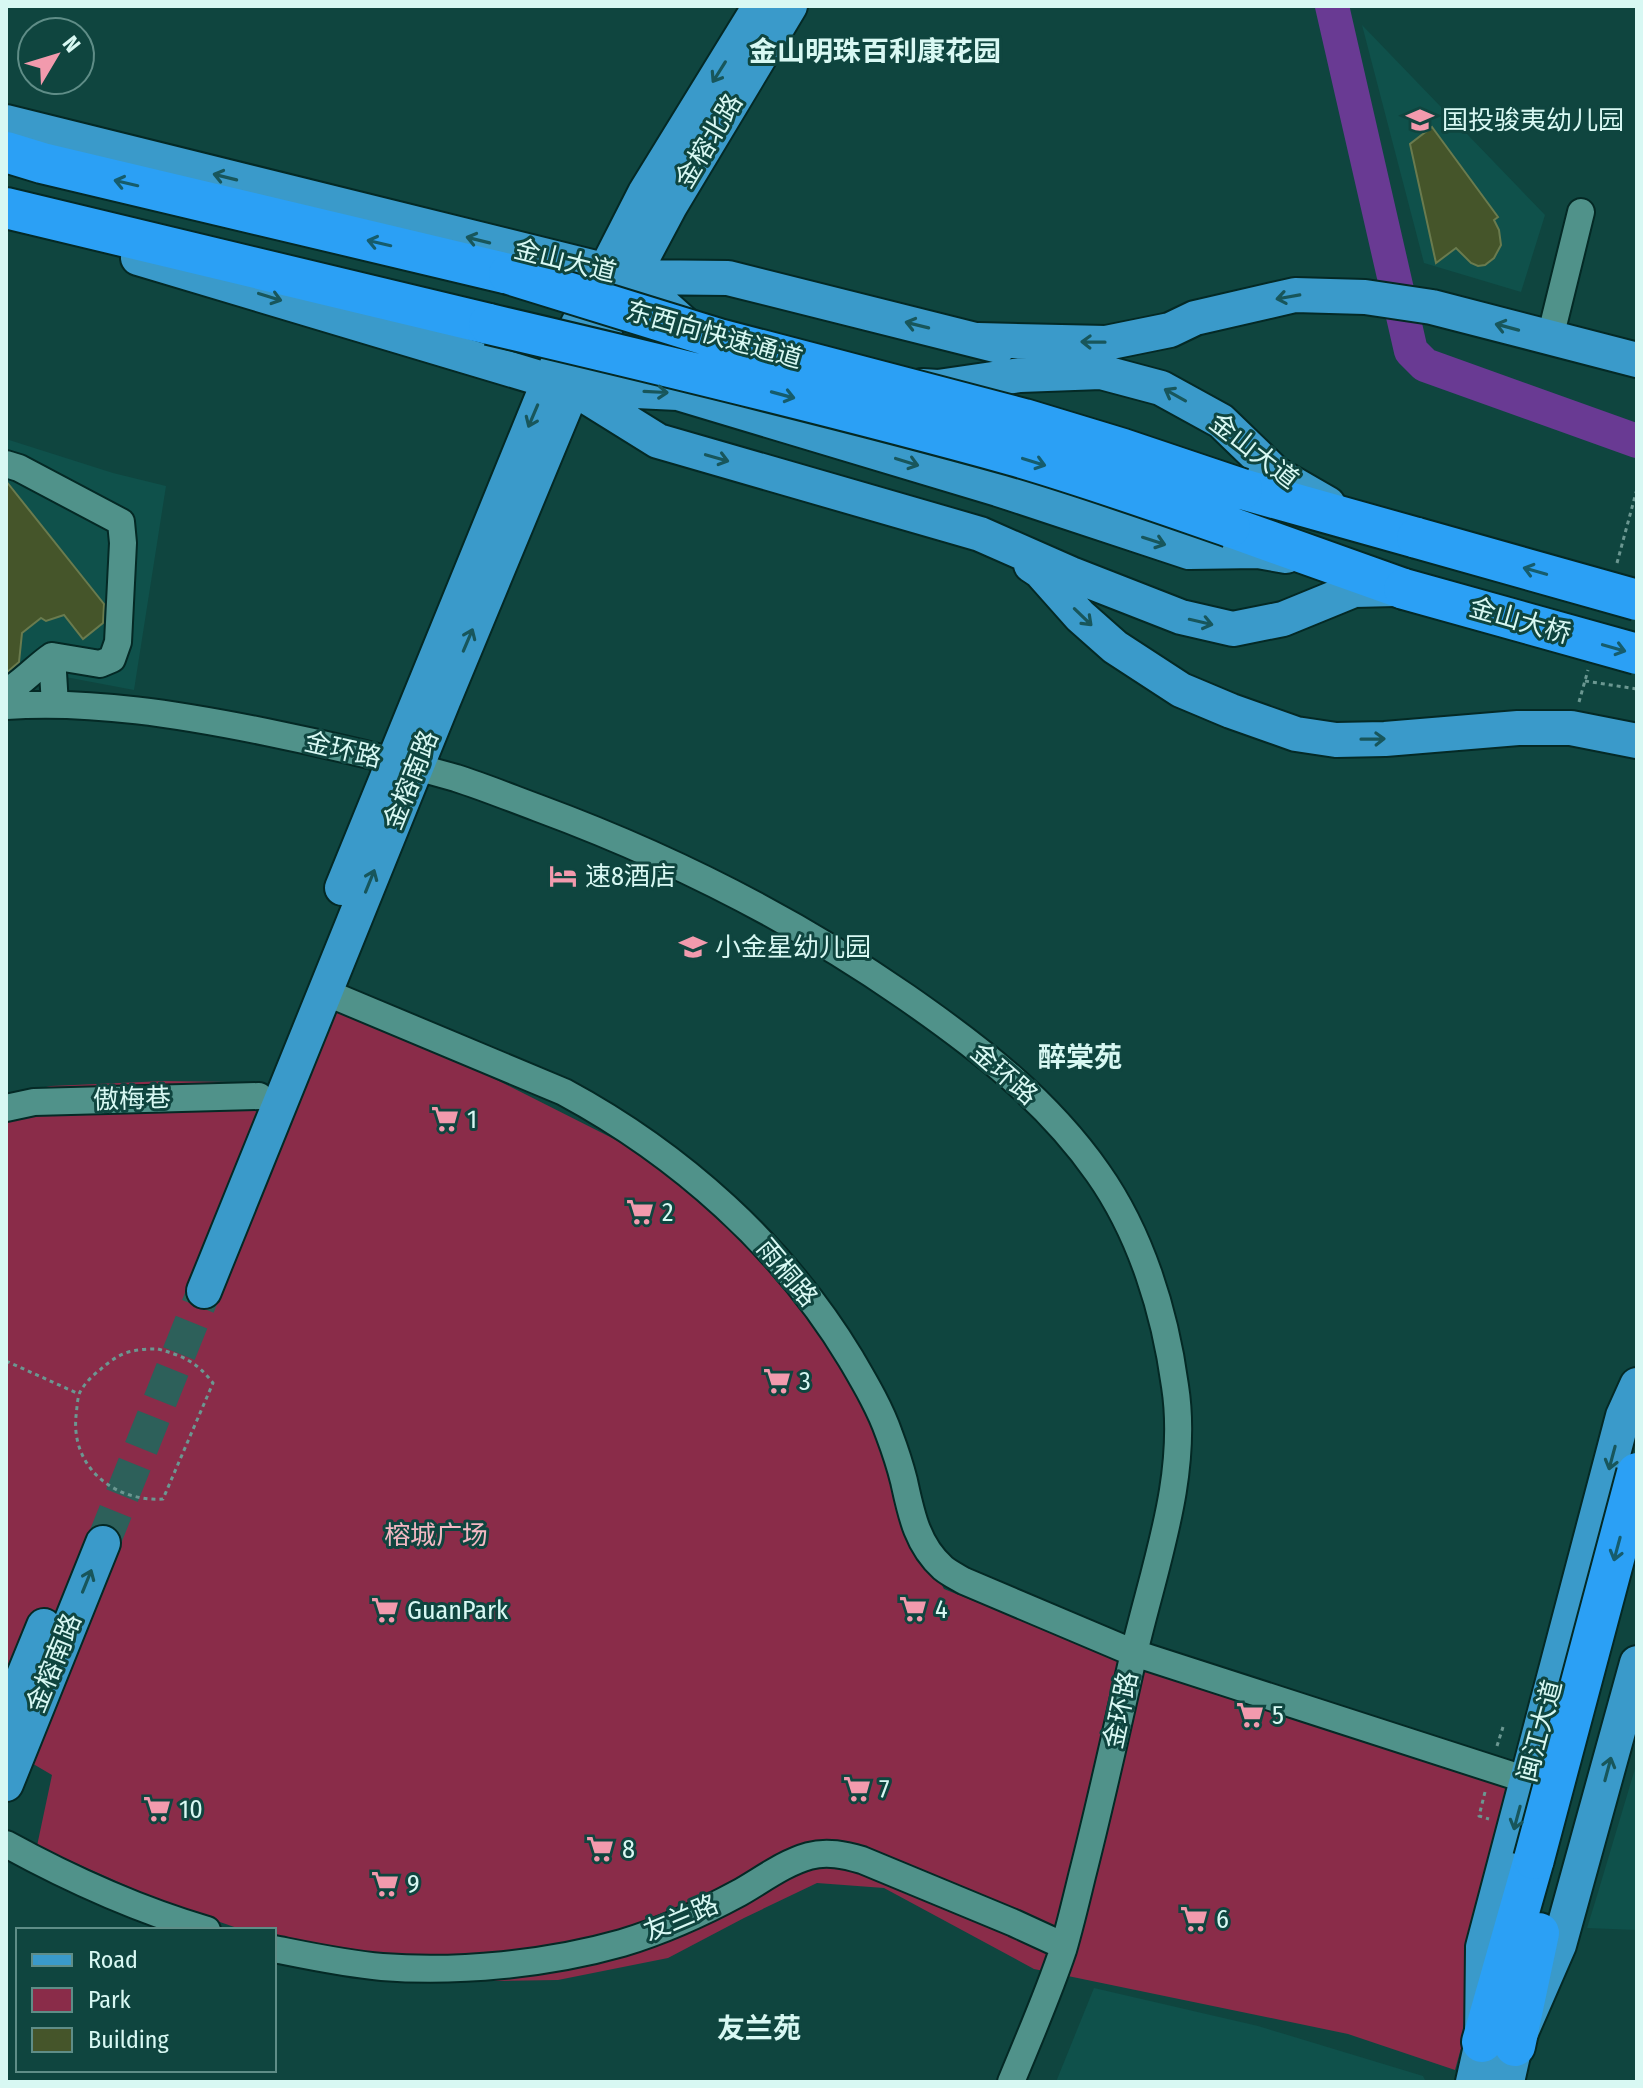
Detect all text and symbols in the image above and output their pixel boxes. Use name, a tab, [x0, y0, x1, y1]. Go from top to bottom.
north arrow	[16, 16, 96, 96]
text: N	[57, 30, 86, 58]
district label: 金山明珠百利康花园	[749, 35, 1001, 68]
one-way arrow	[710, 61, 727, 83]
street label: 金榕北路	[669, 88, 749, 194]
school or university icon: 国投骏夷幼儿园	[1405, 105, 1435, 135]
place label: 国投骏夷幼儿园	[1442, 105, 1624, 136]
one-way arrow	[213, 168, 239, 183]
one-way arrow	[114, 175, 139, 190]
one-way arrow	[465, 231, 491, 246]
street label: 金山大道	[511, 233, 619, 289]
one-way arrow	[366, 235, 392, 250]
one-way arrow	[256, 290, 282, 305]
one-way arrow	[1275, 291, 1301, 306]
street label: 东西向快速通道	[622, 295, 806, 375]
one-way arrow	[905, 317, 931, 332]
one-way arrow	[1495, 318, 1521, 333]
one-way arrow	[1080, 334, 1107, 350]
one-way arrow	[642, 385, 669, 400]
one-way arrow	[1164, 387, 1187, 403]
one-way arrow	[769, 389, 795, 404]
one-way arrow	[525, 403, 540, 428]
street label: 金山大道	[1203, 407, 1305, 495]
one-way arrow	[704, 451, 730, 466]
one-way arrow	[893, 455, 919, 470]
one-way arrow	[1020, 455, 1046, 470]
one-way arrow	[1141, 534, 1166, 549]
one-way arrow	[1523, 563, 1548, 577]
street label: 金山大桥	[1466, 592, 1574, 650]
one-way arrow	[1073, 607, 1092, 626]
one-way arrow	[1188, 615, 1214, 630]
one-way arrow	[461, 628, 476, 653]
one-way arrow	[1600, 641, 1626, 656]
street label: 金环路	[302, 726, 384, 774]
street label: 金榕南路	[377, 726, 445, 834]
one-way arrow	[1359, 731, 1386, 747]
hotel icon: 速8酒店	[548, 861, 578, 891]
place label: 速8酒店	[585, 861, 676, 892]
one-way arrow	[364, 869, 378, 894]
school or university icon: 小金星幼儿园	[678, 932, 708, 962]
place label: 小金星幼儿园	[715, 932, 871, 963]
street label: 金环路	[964, 1037, 1044, 1111]
district label: 醉棠苑	[1038, 1041, 1122, 1074]
street label: 傲梅巷	[92, 1082, 172, 1116]
supermarket icon: 1	[430, 1104, 460, 1134]
place label: 1	[467, 1104, 477, 1135]
supermarket icon: 2	[625, 1197, 655, 1227]
place label: 2	[662, 1197, 673, 1228]
street label: 雨桐路	[750, 1233, 824, 1313]
supermarket icon: 3	[762, 1366, 792, 1396]
place label: 3	[799, 1366, 811, 1397]
one-way arrow	[1603, 1445, 1618, 1470]
park label: 榕城广场	[384, 1520, 488, 1551]
one-way arrow	[1608, 1535, 1623, 1561]
one-way arrow	[81, 1569, 96, 1594]
supermarket icon: 4	[898, 1594, 928, 1624]
place label: 4	[935, 1594, 948, 1625]
supermarket icon: GuanPark	[370, 1595, 400, 1625]
place label: GuanPark	[407, 1595, 509, 1626]
street label: 金榕南路	[20, 1609, 88, 1717]
street label: 金环路	[1098, 1669, 1144, 1751]
street label: 闽江大道	[1512, 1677, 1568, 1785]
supermarket icon: 5	[1235, 1700, 1265, 1730]
place label: 5	[1272, 1700, 1284, 1731]
one-way arrow	[1601, 1756, 1616, 1782]
supermarket icon: 7	[842, 1774, 872, 1804]
place label: 7	[879, 1774, 890, 1805]
supermarket icon: 10	[142, 1794, 172, 1824]
place label: 10	[179, 1794, 203, 1825]
one-way arrow	[1509, 1804, 1524, 1830]
supermarket icon: 8	[585, 1834, 615, 1864]
place label: 8	[622, 1834, 635, 1865]
supermarket icon: 9	[370, 1869, 400, 1899]
place label: 9	[407, 1869, 420, 1900]
street label: 友兰路	[639, 1888, 723, 1948]
supermarket icon: 6	[1179, 1904, 1209, 1934]
place label: 6	[1216, 1904, 1229, 1935]
legend	[16, 1928, 276, 2072]
text: Road	[88, 1946, 138, 1974]
text: Park	[88, 1986, 131, 2014]
district label: 友兰苑	[717, 2012, 801, 2045]
text: Building	[88, 2026, 170, 2054]

